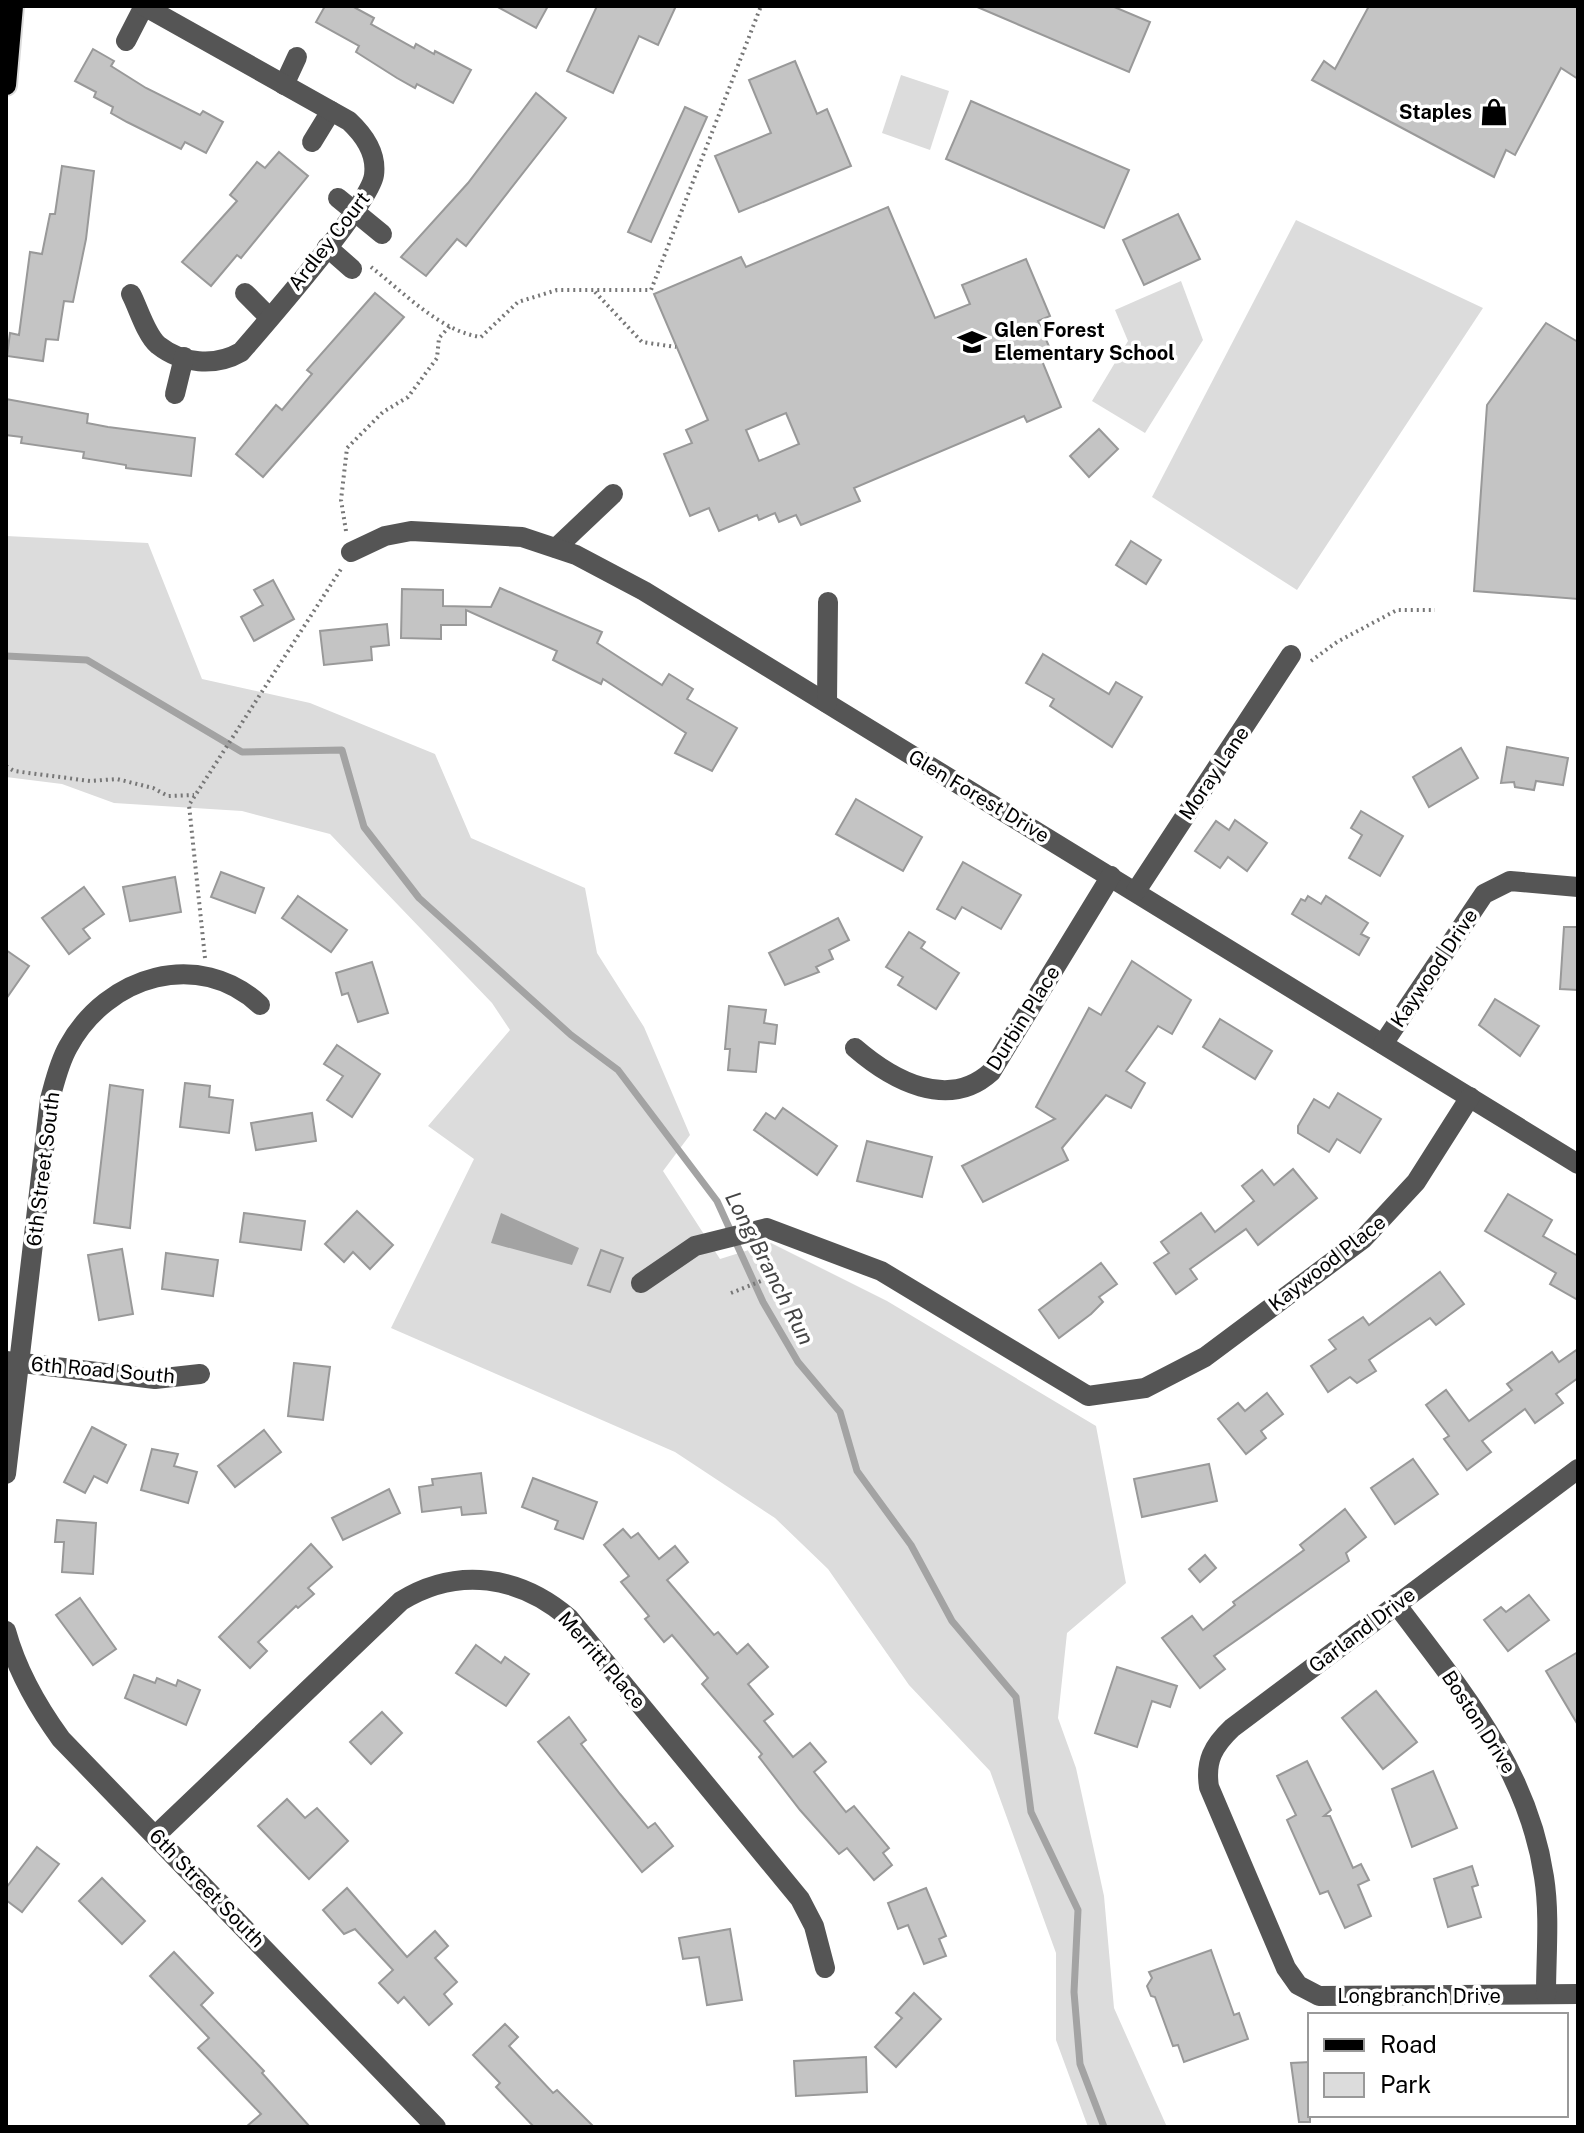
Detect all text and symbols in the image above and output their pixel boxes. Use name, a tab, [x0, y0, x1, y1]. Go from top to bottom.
shop icon: Staples	[1479, 97, 1509, 127]
place label: Staples	[1399, 100, 1472, 124]
street label: Ardley Court	[283, 187, 375, 295]
place label: Glen Forest Elementary School	[994, 318, 1175, 365]
school or university icon: Glen Forest Elementary School	[957, 327, 987, 357]
street label: Moray Lane	[1174, 722, 1254, 824]
street label: Glen Forest Drive	[904, 744, 1054, 848]
street label: Kaywood Drive	[1386, 904, 1482, 1032]
street label: Durbin Place	[981, 961, 1065, 1075]
street label: 6th Street South	[22, 1090, 64, 1248]
water label: Long Branch Run	[720, 1187, 820, 1349]
street label: Kaywood Place	[1264, 1210, 1390, 1316]
street label: 6th Road South	[30, 1352, 176, 1388]
street label: Garland Drive	[1304, 1582, 1420, 1678]
street label: Merritt Place	[553, 1607, 651, 1713]
street label: Boston Drive	[1437, 1666, 1521, 1778]
street label: 6th Street South	[144, 1824, 270, 1952]
street label: Longbranch Drive	[1337, 1984, 1501, 2008]
legend	[1308, 2013, 1568, 2117]
text: Road	[1380, 2030, 1437, 2058]
text: Park	[1380, 2070, 1431, 2098]

